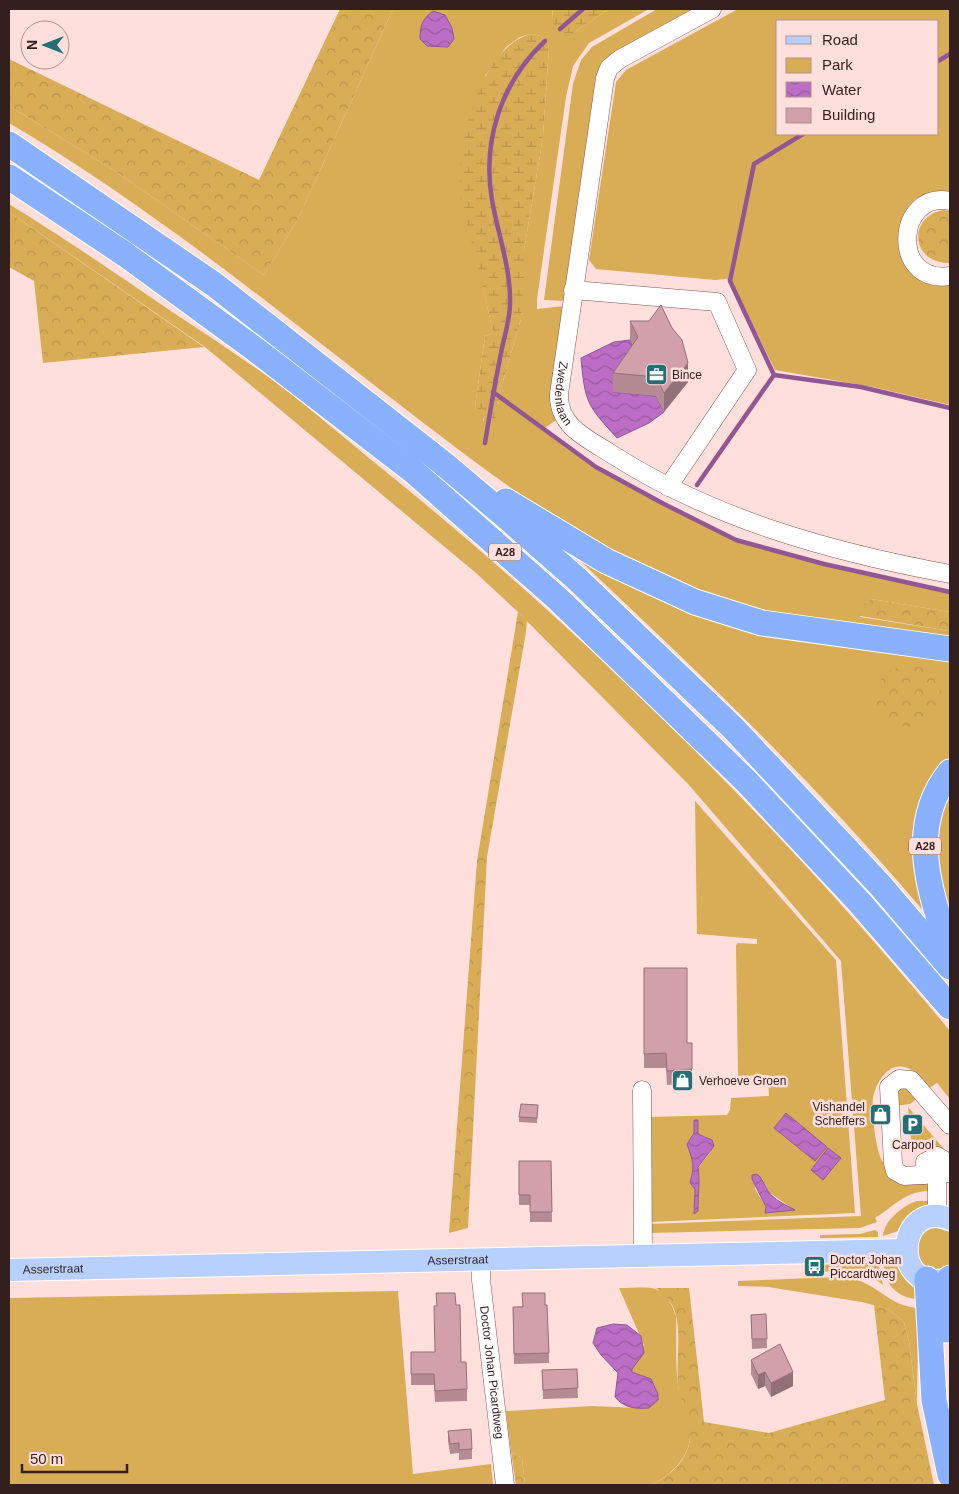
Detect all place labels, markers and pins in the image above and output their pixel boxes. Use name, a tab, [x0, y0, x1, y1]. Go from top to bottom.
office icon: Bince	[644, 363, 668, 387]
place label: Bince	[672, 368, 702, 382]
shop icon: Verhoeve Groen	[671, 1069, 695, 1093]
place label: Verhoeve Groen	[699, 1074, 786, 1088]
place label: Vishandel Scheffers	[813, 1100, 865, 1128]
shop icon: Vishandel Scheffers	[869, 1102, 893, 1126]
parking icon: Carpool	[901, 1112, 925, 1136]
place label: Carpool	[892, 1138, 934, 1152]
place label: Doctor Johan Piccardtweg	[830, 1253, 901, 1281]
bus stop icon: Doctor Johan Piccardtweg	[802, 1255, 826, 1279]

